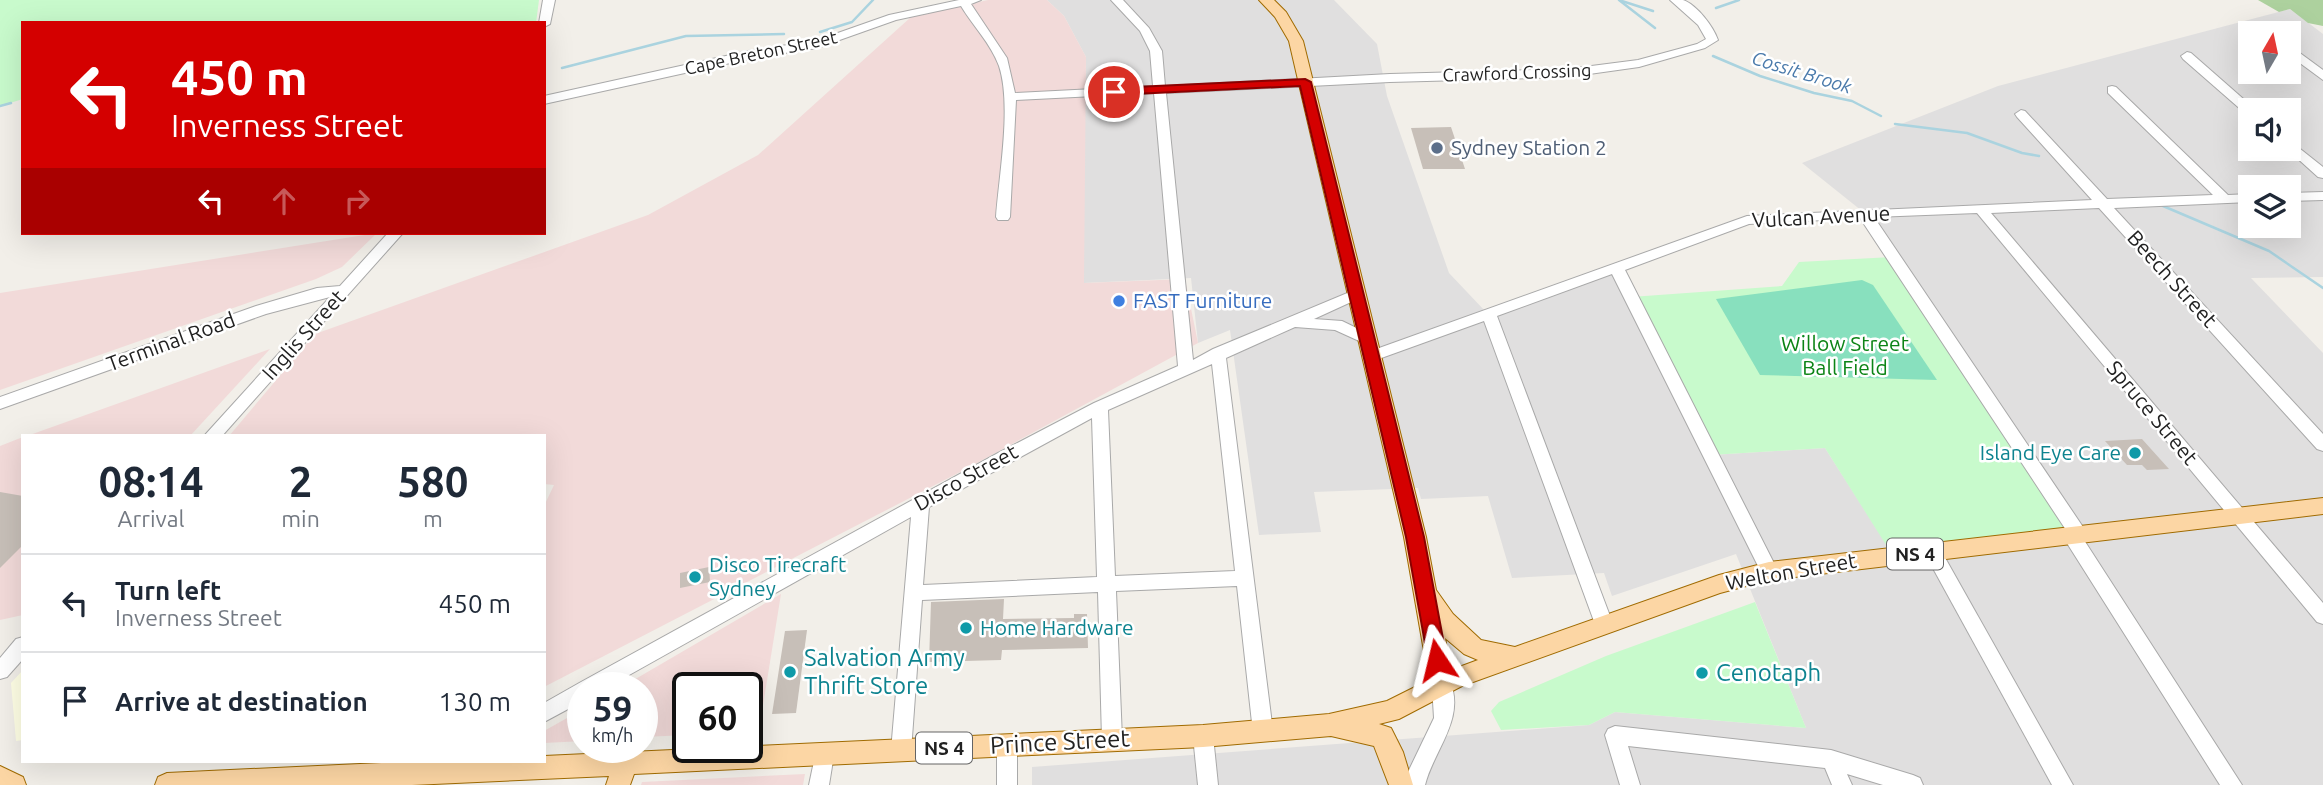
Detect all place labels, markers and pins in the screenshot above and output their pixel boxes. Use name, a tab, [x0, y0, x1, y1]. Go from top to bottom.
pin	[1084, 62, 1144, 122]
place label: Sydney Station 2	[1451, 135, 1607, 159]
marker: Sydney Station 2	[1429, 140, 1445, 156]
place label: FAST Furniture	[1133, 288, 1272, 312]
marker: FAST Furniture	[1111, 293, 1127, 309]
place label: Island Eye Care	[1980, 440, 2121, 464]
marker: Island Eye Care	[2127, 445, 2143, 461]
place label: Disco Tirecraft Sydney	[709, 552, 846, 600]
marker: Disco Tirecraft Sydney	[687, 569, 703, 585]
place label: Home Hardware	[980, 615, 1134, 639]
marker: Home Hardware	[958, 620, 974, 636]
place label: Salvation Army Thrift Store	[804, 644, 965, 699]
place label: Cenotaph	[1716, 659, 1821, 686]
marker: Salvation Army Thrift Store	[782, 664, 798, 680]
marker: Cenotaph	[1694, 665, 1710, 681]

